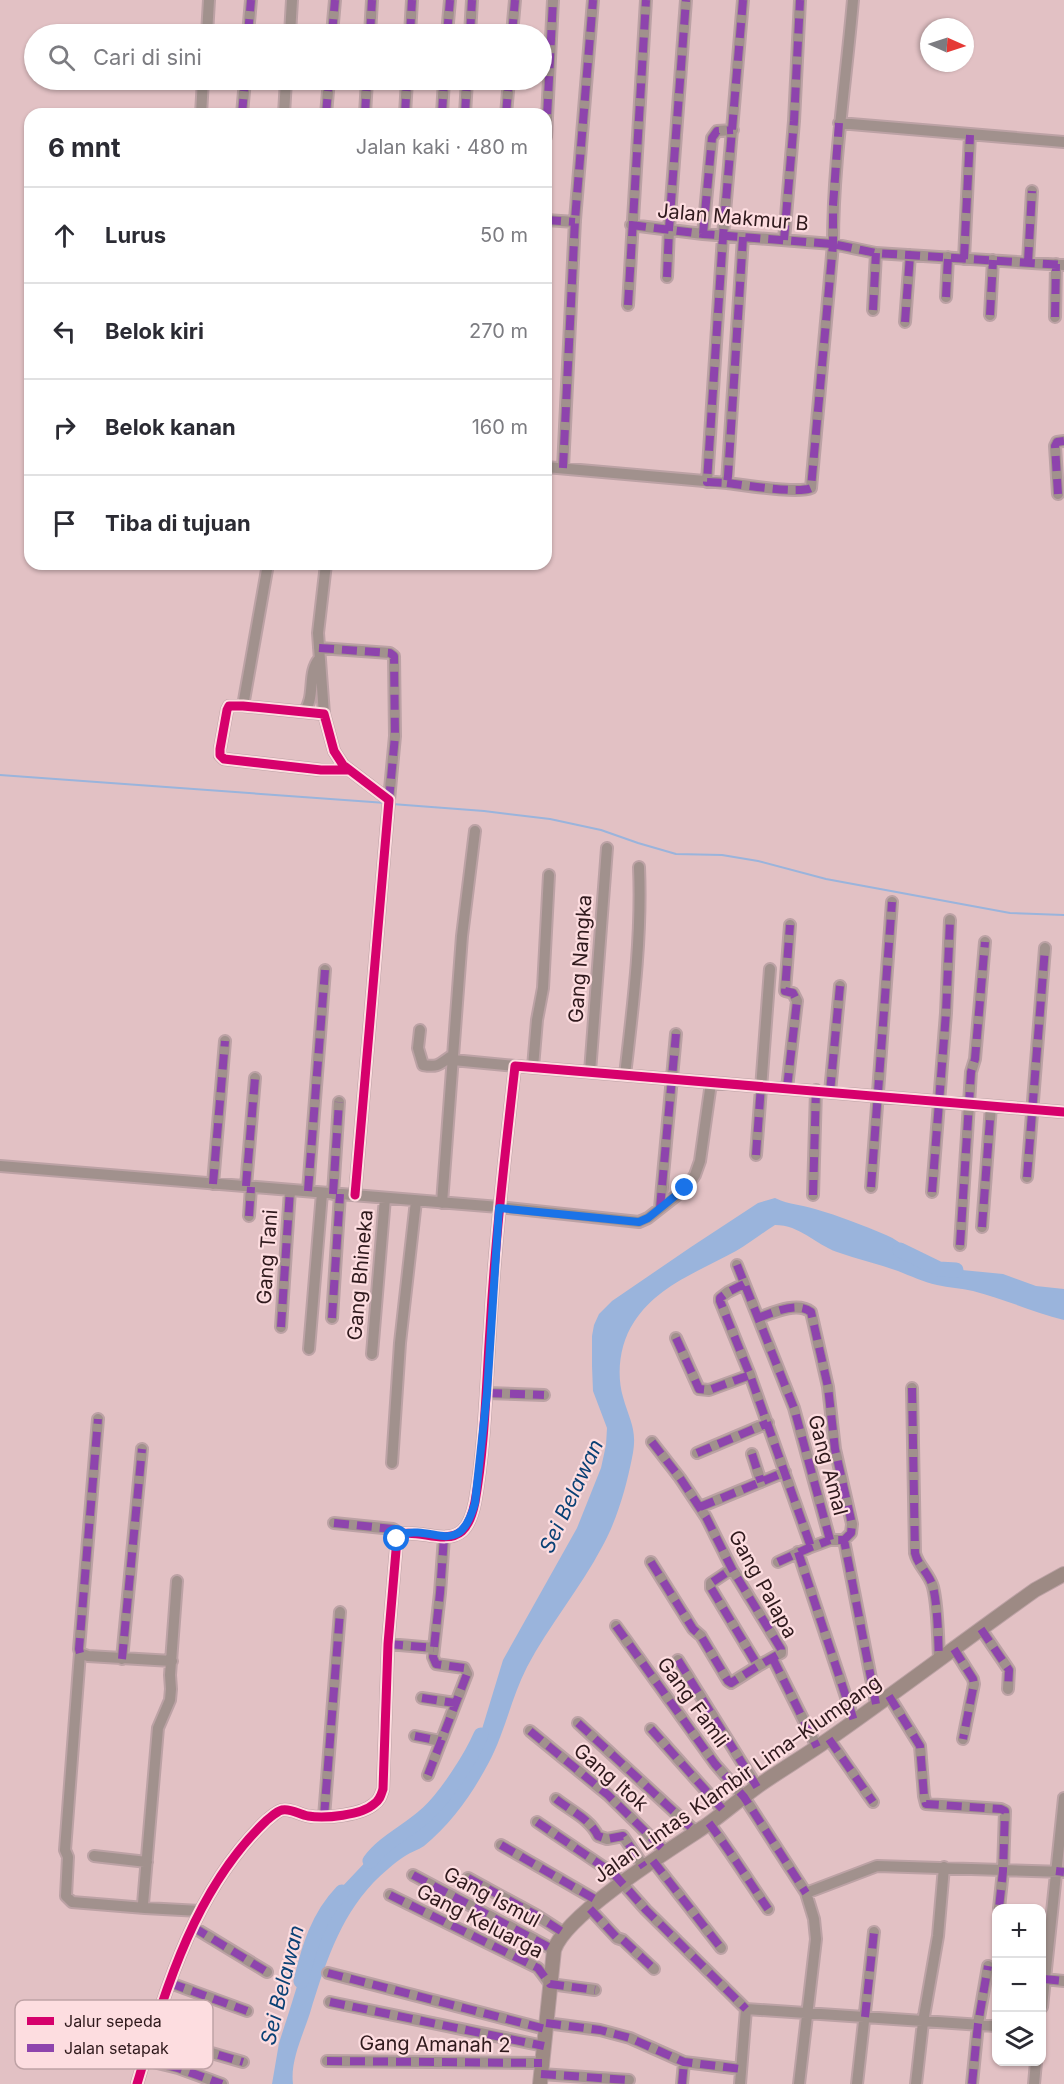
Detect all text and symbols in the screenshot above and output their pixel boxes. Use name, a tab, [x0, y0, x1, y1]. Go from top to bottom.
north arrow	[920, 18, 974, 72]
search box	[24, 24, 552, 90]
icon: search	[45, 41, 78, 74]
text: Cari di sini	[93, 44, 202, 70]
text: 6 mnt	[48, 132, 120, 163]
text: Jalan kaki · 480 m	[356, 135, 528, 159]
street label: Jalan Makmur B	[656, 198, 810, 236]
icon: ahead	[48, 219, 81, 252]
text: Lurus	[105, 222, 166, 248]
text: 50 m	[480, 223, 528, 247]
icon: left	[48, 315, 81, 348]
text: Belok kiri	[105, 318, 204, 344]
text: 270 m	[469, 319, 528, 343]
icon: right	[48, 411, 81, 444]
text: Belok kanan	[105, 414, 236, 440]
text: 160 m	[472, 415, 528, 439]
icon: arrive	[48, 507, 81, 540]
text: Tiba di tujuan	[105, 510, 251, 536]
street label: Gang Nangka	[564, 894, 596, 1024]
route end	[671, 1174, 697, 1200]
street label: Gang Tani	[252, 1209, 282, 1305]
street label: Gang Bhineka	[342, 1209, 378, 1341]
street label: Gang Amal	[803, 1412, 853, 1518]
water label: Sei Belawan	[534, 1435, 608, 1557]
route start	[383, 1525, 409, 1551]
street label: Gang Palapa	[724, 1526, 802, 1642]
street label: Gang Famli	[652, 1652, 734, 1752]
street label: Jalan Lintas Klambir Lima–Klumpang	[589, 1670, 885, 1888]
street label: Gang Itok	[569, 1738, 653, 1816]
street label: Gang Ismul	[440, 1862, 544, 1932]
street label: Gang Keluarga	[413, 1879, 547, 1963]
map controls	[992, 1904, 1046, 2066]
button: +	[992, 1904, 1046, 1958]
water label: Sei Belawan	[255, 1923, 309, 2047]
button: −	[992, 1958, 1046, 2012]
legend	[15, 2000, 213, 2069]
text: Jalur sepeda	[64, 2011, 162, 2031]
button: layers	[992, 2012, 1046, 2066]
street label: Gang Amanah 2	[359, 2031, 511, 2057]
text: Jalan setapak	[64, 2038, 169, 2058]

